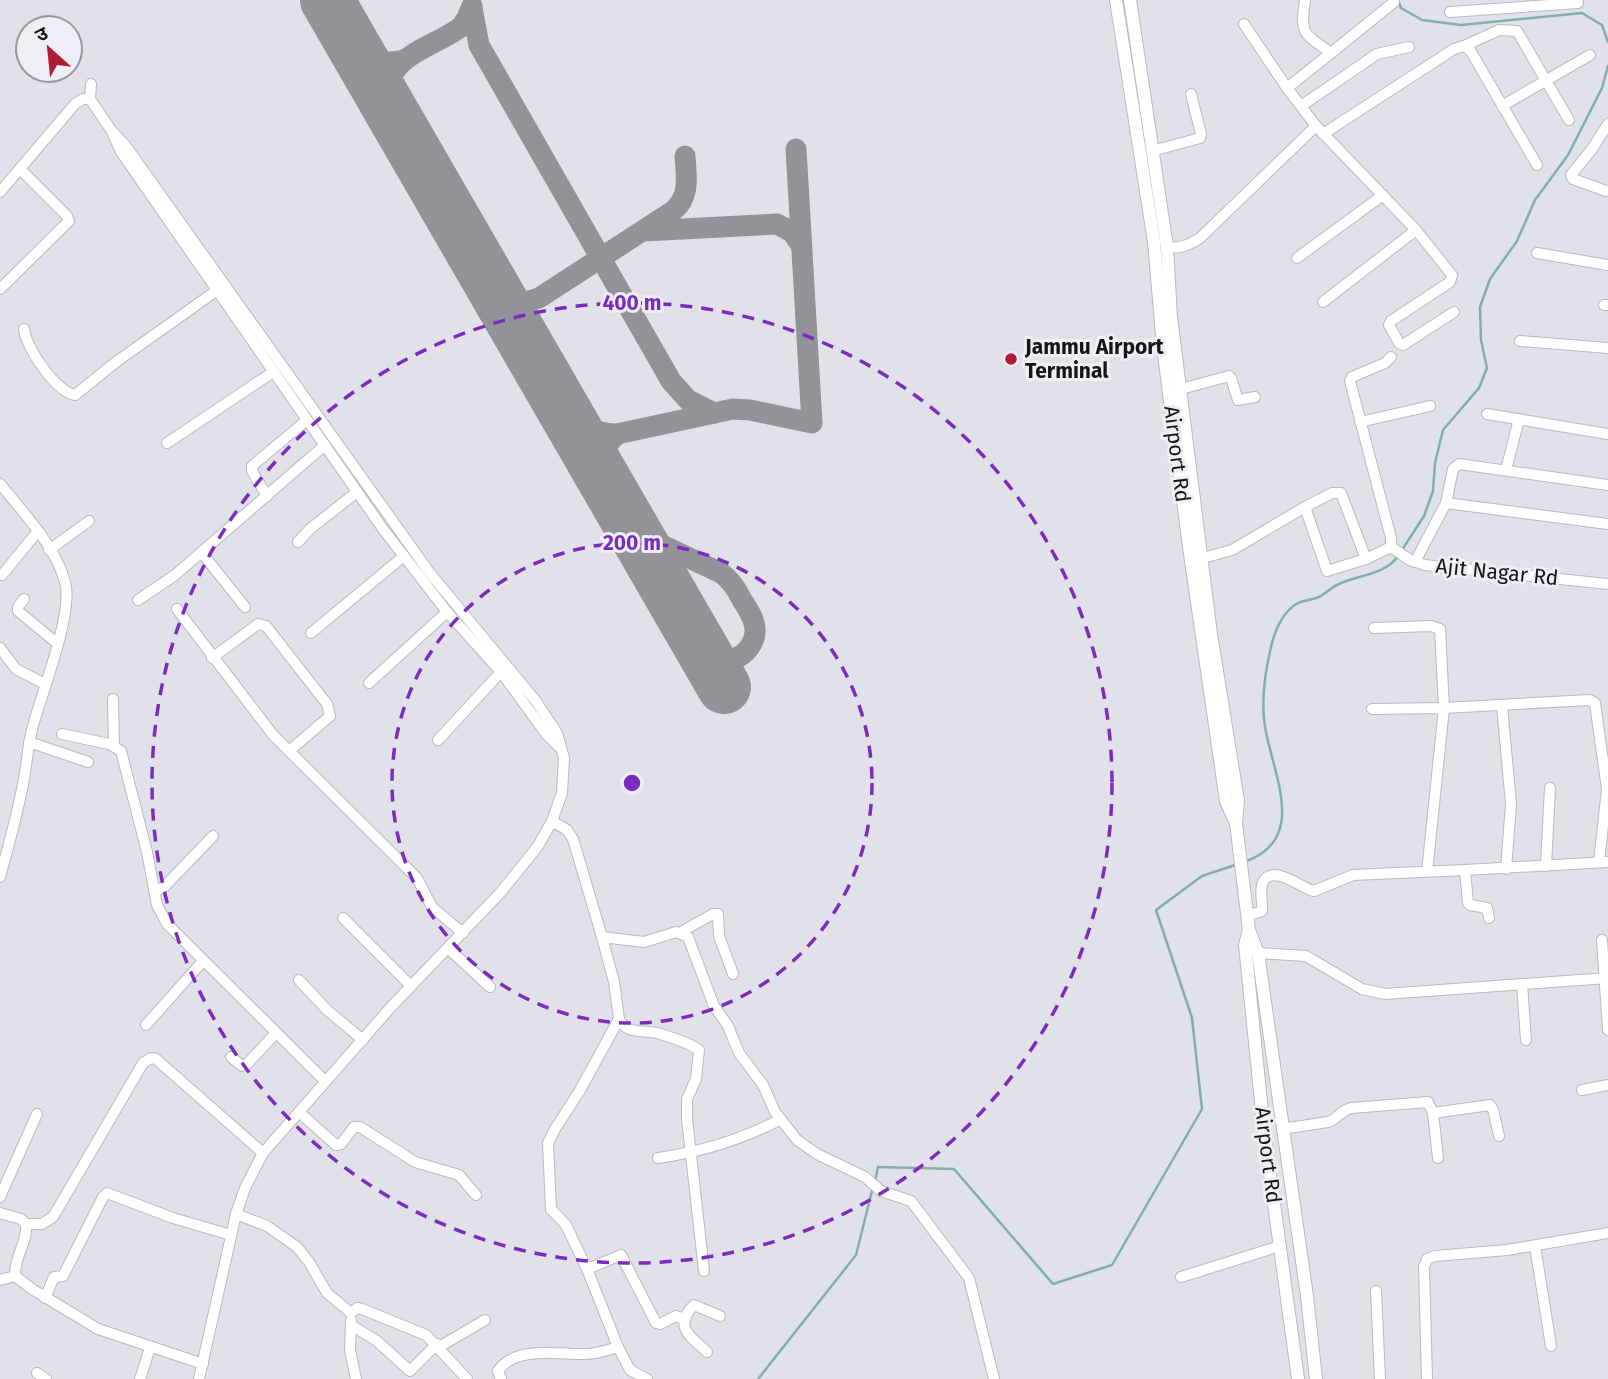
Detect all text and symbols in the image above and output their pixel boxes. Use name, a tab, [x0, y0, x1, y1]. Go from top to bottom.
north arrow	[14, 14, 84, 84]
text: उ	[31, 21, 52, 47]
text: 400 m	[602, 290, 662, 316]
place label: Jammu Airport Terminal	[1024, 334, 1165, 384]
marker: Jammu Airport Terminal	[1003, 351, 1019, 367]
street label: Airport Rd	[1158, 404, 1196, 504]
text: 200 m	[603, 530, 661, 556]
street label: Ajit Nagar Rd	[1434, 553, 1560, 591]
centre of rings	[620, 771, 644, 795]
street label: Airport Rd	[1249, 1105, 1287, 1205]

